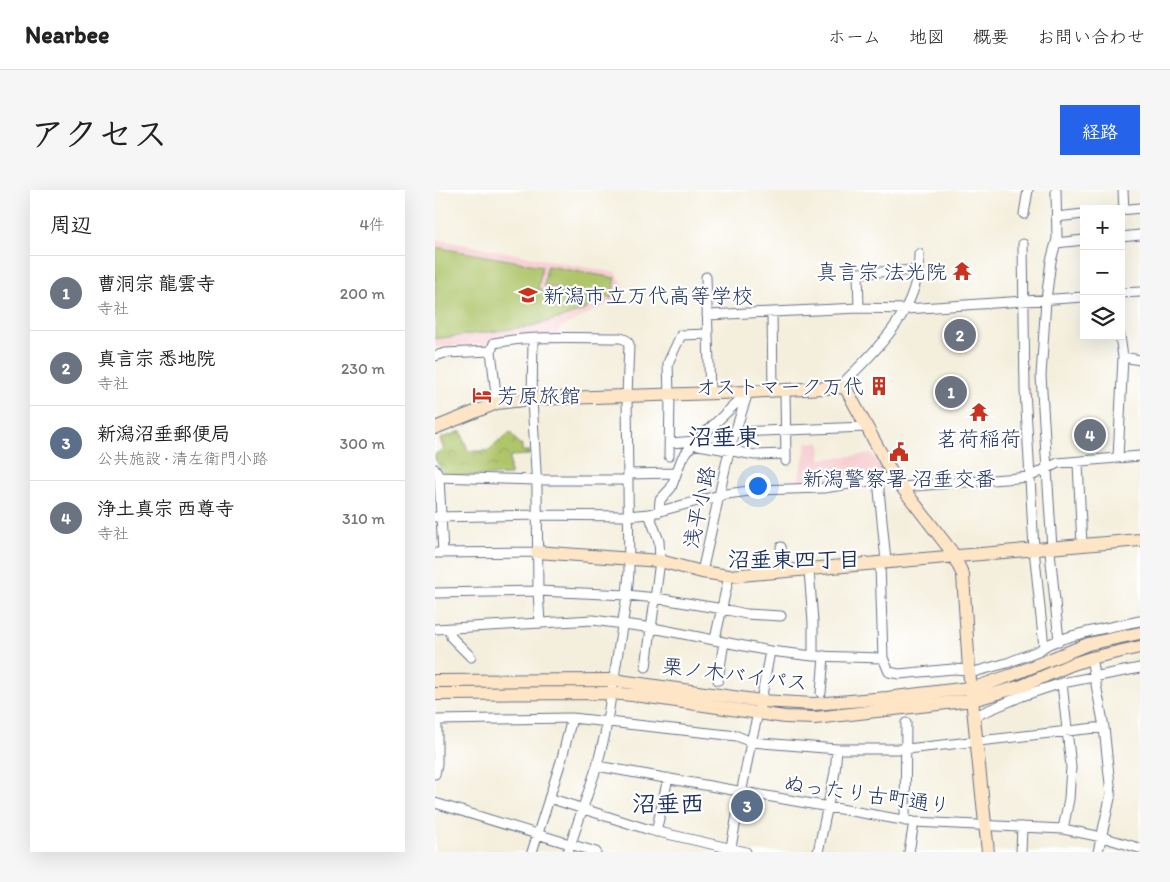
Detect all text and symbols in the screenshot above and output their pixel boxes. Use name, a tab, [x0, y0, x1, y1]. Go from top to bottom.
text: Nearbee	[25, 20, 109, 49]
text: ホーム	[828, 26, 881, 48]
text: 地図	[909, 26, 945, 48]
text: 概要	[973, 26, 1009, 48]
text: お問い合わせ	[1037, 26, 1145, 48]
button: 経路	[1060, 105, 1140, 155]
text: アクセス	[30, 113, 168, 155]
map controls	[1080, 205, 1125, 340]
button: +	[1080, 205, 1125, 250]
text: 周辺	[50, 212, 92, 237]
text: 4件	[359, 215, 385, 234]
button: −	[1080, 250, 1125, 295]
place label: 真言宗 法光院	[816, 259, 947, 284]
temple icon: 真言宗 法光院	[951, 260, 973, 282]
text: 曹洞宗 龍雲寺	[97, 272, 215, 295]
place label: 新潟市立万代高等学校	[543, 283, 753, 308]
text: 1	[62, 284, 70, 303]
text: 200 m	[340, 284, 385, 303]
school or university icon: 新潟市立万代高等学校	[517, 284, 539, 306]
button: layers	[1080, 295, 1125, 340]
text: 寺社	[97, 299, 129, 318]
pin: 2	[944, 316, 976, 354]
text: 真言宗 悉地院	[97, 347, 215, 370]
text: 2	[62, 359, 70, 378]
text: 230 m	[341, 359, 385, 378]
pin: 1	[935, 373, 967, 411]
text: 寺社	[97, 374, 129, 393]
place label: オストマーク万代	[696, 374, 864, 399]
building icon: オストマーク万代	[868, 375, 890, 397]
place label: 芳原旅館	[497, 383, 581, 408]
hotel icon: 芳原旅館	[471, 384, 493, 406]
temple icon: 茗荷稲荷	[968, 401, 990, 423]
pin: 4	[1074, 416, 1106, 454]
text: 新潟沼垂郵便局	[97, 422, 230, 445]
district label: 沼垂東	[688, 422, 760, 451]
place label: 茗荷稲荷	[937, 426, 1021, 451]
text: 3	[62, 434, 70, 453]
text: 300 m	[340, 434, 385, 453]
public building icon: 新潟警察署 沼垂交番	[888, 441, 910, 463]
text: 公共施設 · 清左衛門小路	[97, 449, 268, 468]
street label: 浅平小路	[678, 463, 720, 551]
place label: 新潟警察署 沼垂交番	[802, 466, 996, 491]
your location	[745, 473, 771, 499]
text: 浄土真宗 西尊寺	[97, 497, 234, 520]
text: 4	[61, 509, 71, 528]
text: 310 m	[342, 509, 385, 528]
text: 寺社	[97, 524, 129, 543]
district label: 沼垂東四丁目	[728, 546, 860, 573]
street label: 栗ノ木バイパス	[661, 653, 809, 695]
street label: ぬったり古町通り	[782, 770, 952, 818]
pin: 3	[731, 787, 763, 825]
district label: 沼垂西	[632, 789, 704, 818]

